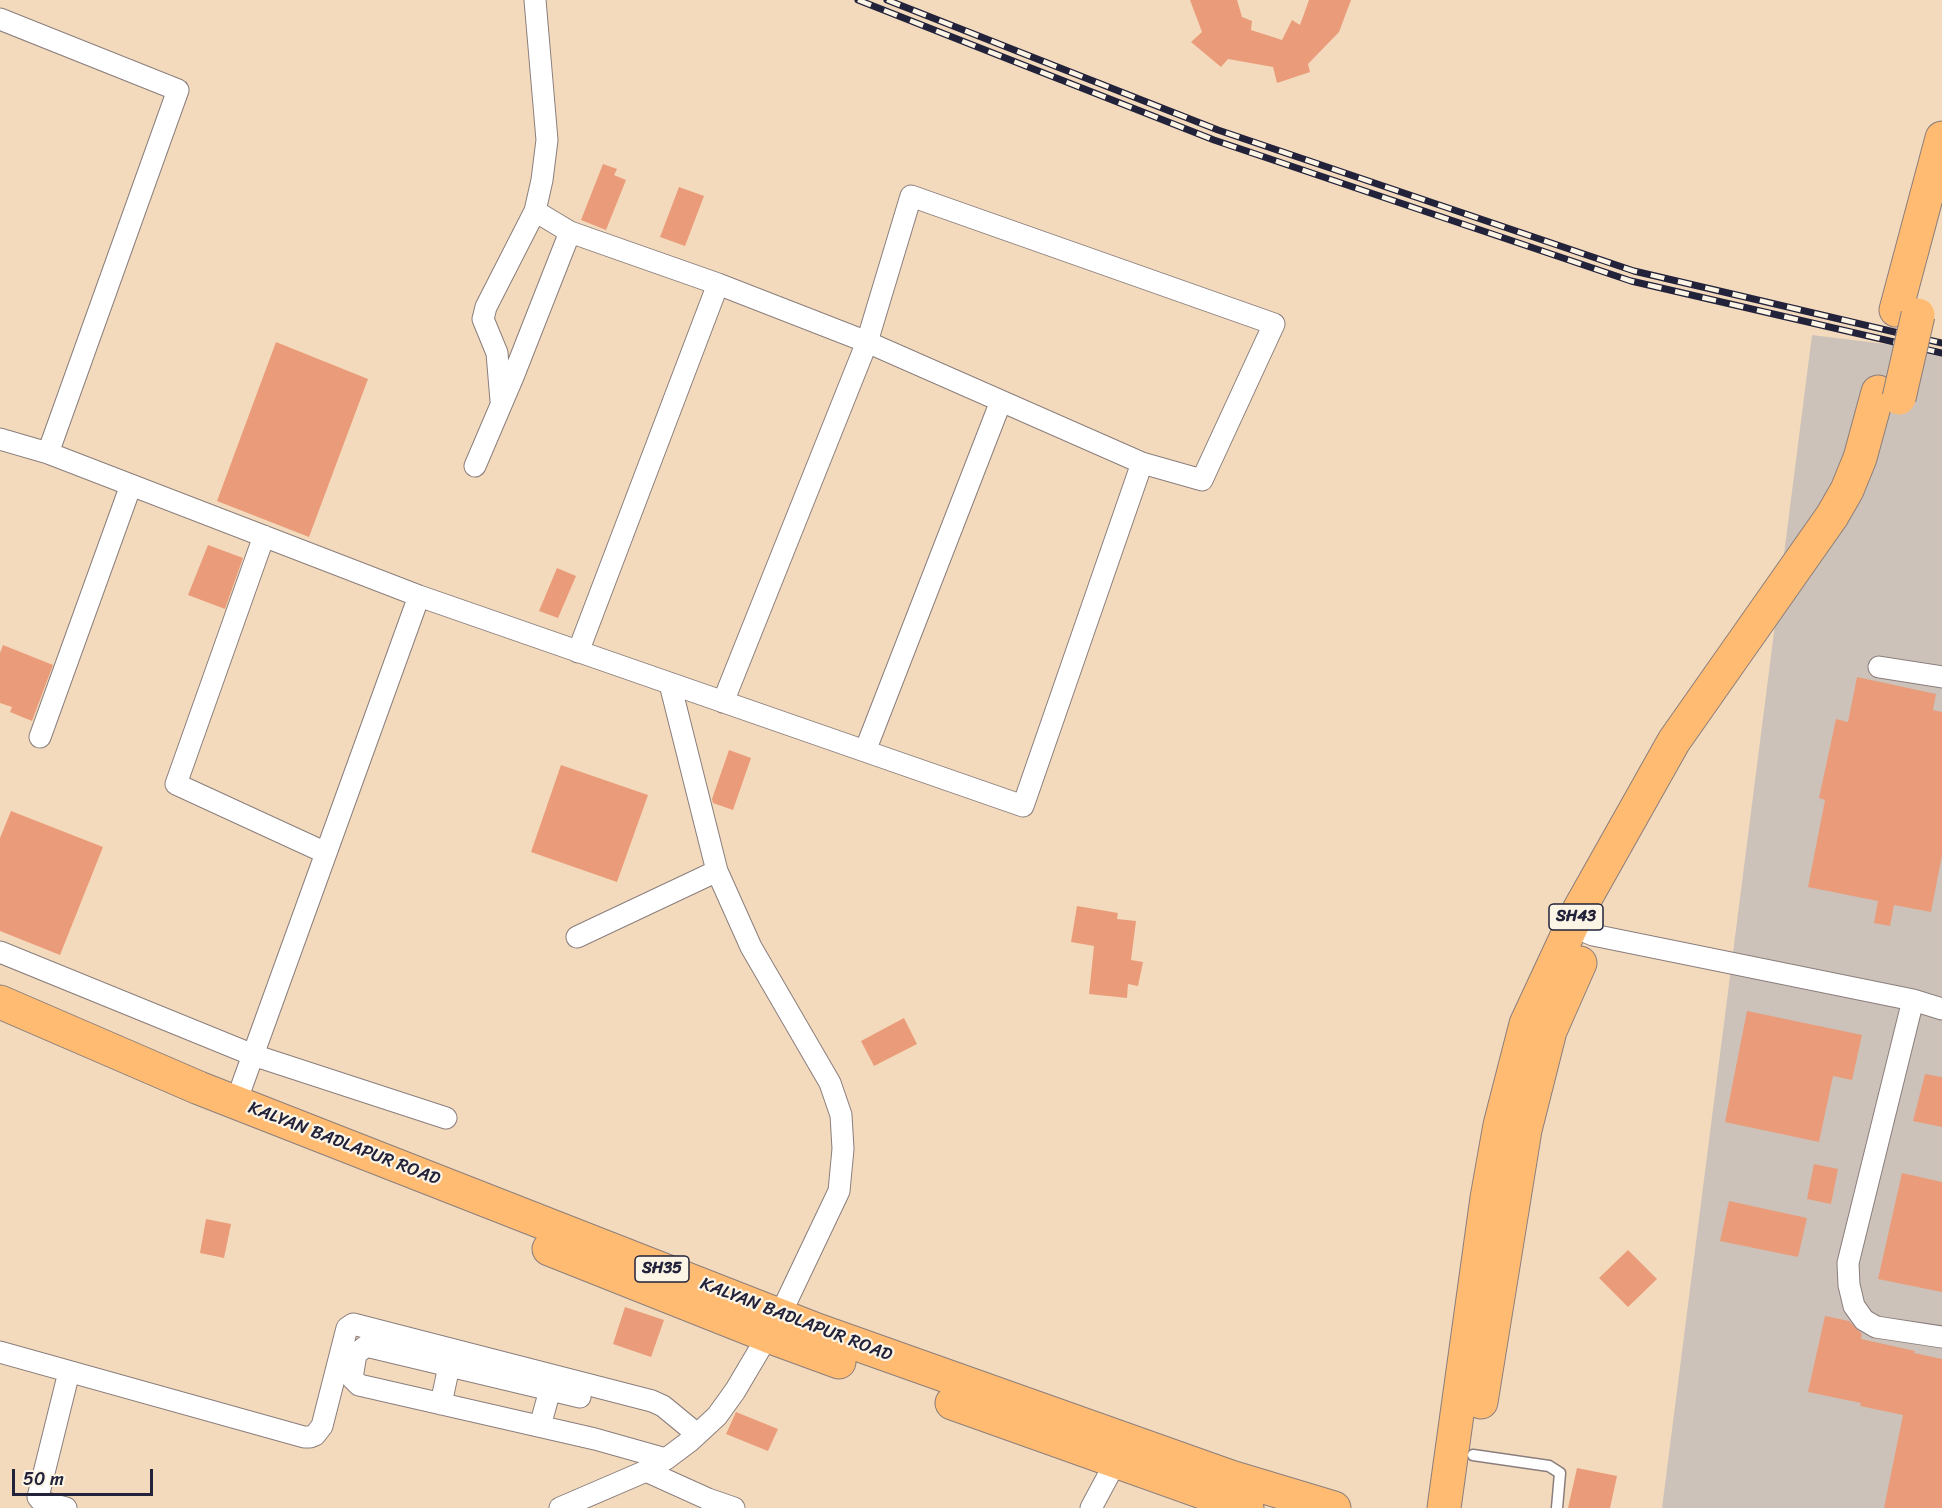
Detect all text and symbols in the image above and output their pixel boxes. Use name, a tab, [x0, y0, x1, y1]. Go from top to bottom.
road number: SH43	[1549, 904, 1603, 930]
street label: KALYAN BADLAPUR ROAD	[245, 1097, 443, 1191]
road number: SH35	[635, 1256, 689, 1282]
street label: KALYAN BADLAPUR ROAD	[697, 1273, 895, 1367]
scale bar	[15, 1457, 156, 1495]
text: 50 m	[23, 1463, 64, 1495]

